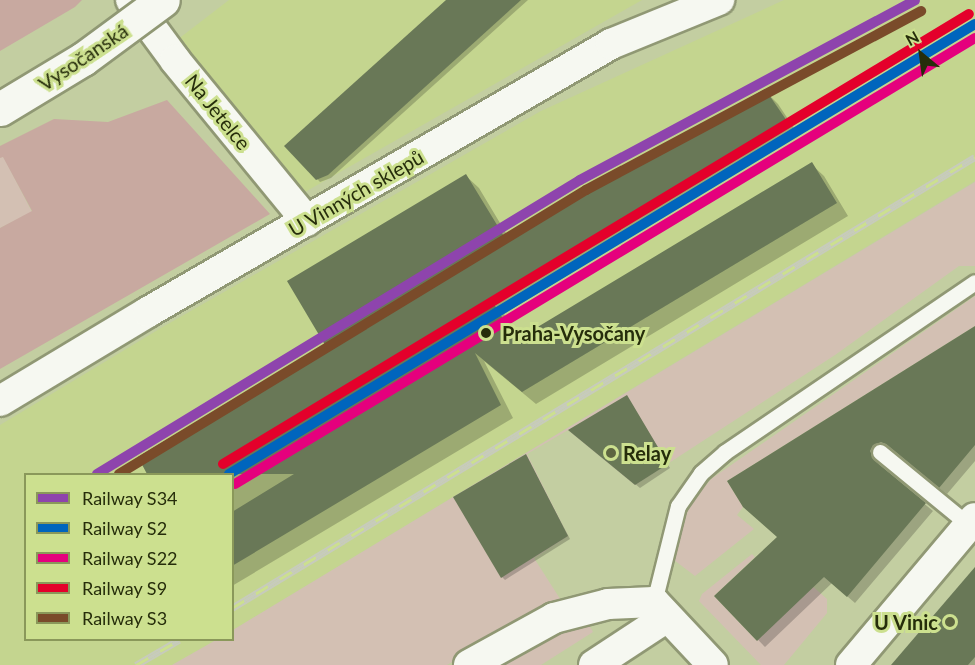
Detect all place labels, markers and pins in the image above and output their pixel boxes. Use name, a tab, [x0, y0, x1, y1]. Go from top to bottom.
place label: Praha-Vysočany	[502, 321, 645, 345]
marker: Praha-Vysočany	[475, 322, 497, 344]
place label: Relay	[623, 441, 671, 465]
marker: Relay	[604, 446, 618, 460]
place label: U Vinic	[873, 610, 938, 634]
marker: U Vinic	[943, 615, 957, 629]

